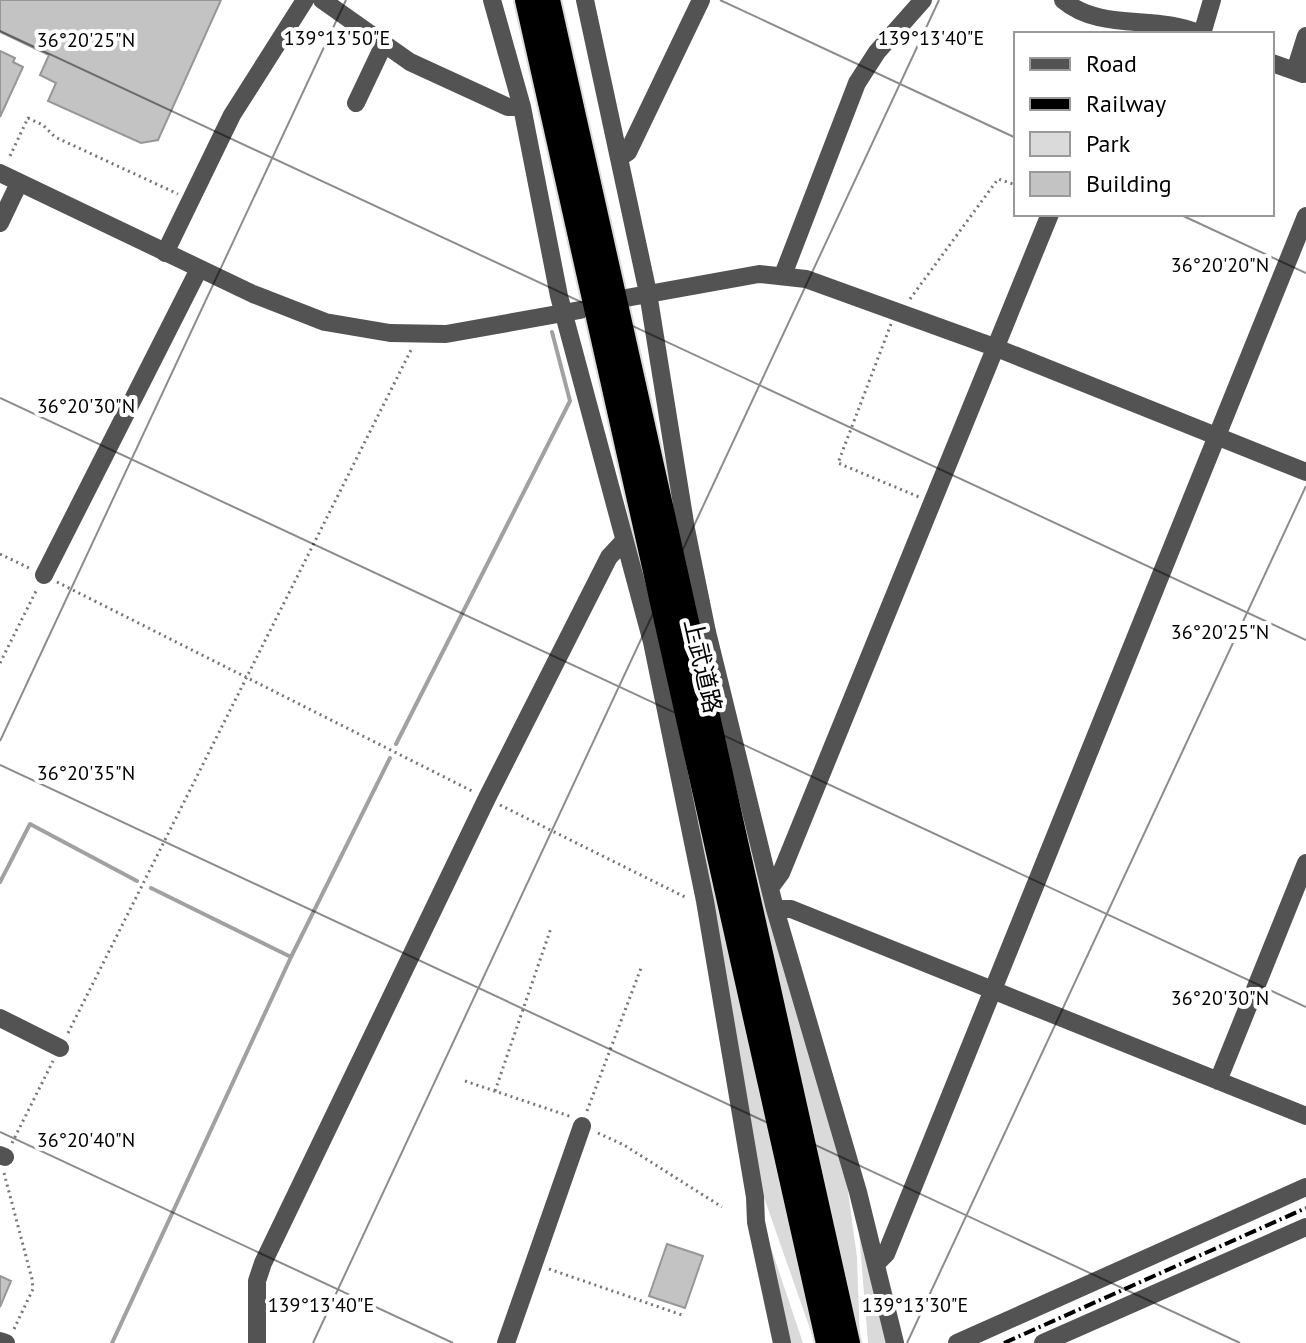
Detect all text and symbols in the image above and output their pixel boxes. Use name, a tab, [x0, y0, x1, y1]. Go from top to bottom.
text: 139°13'50"E	[284, 25, 390, 51]
text: 139°13'40"E	[878, 25, 984, 51]
text: 36°20'25"N	[37, 27, 135, 53]
legend	[1014, 32, 1274, 216]
text: Road	[1086, 48, 1137, 79]
text: Railway	[1086, 88, 1166, 119]
text: Park	[1086, 128, 1131, 159]
text: Building	[1086, 168, 1172, 199]
text: 36°20'20"N	[1171, 252, 1269, 278]
text: 36°20'30"N	[37, 393, 135, 419]
street label: 上武道路	[677, 616, 729, 716]
text: 36°20'25"N	[1171, 619, 1269, 645]
text: 36°20'35"N	[37, 760, 135, 786]
text: 36°20'30"N	[1171, 985, 1269, 1011]
text: 36°20'40"N	[37, 1127, 135, 1153]
text: 139°13'40"E	[268, 1292, 374, 1318]
text: 139°13'30"E	[862, 1292, 968, 1318]

